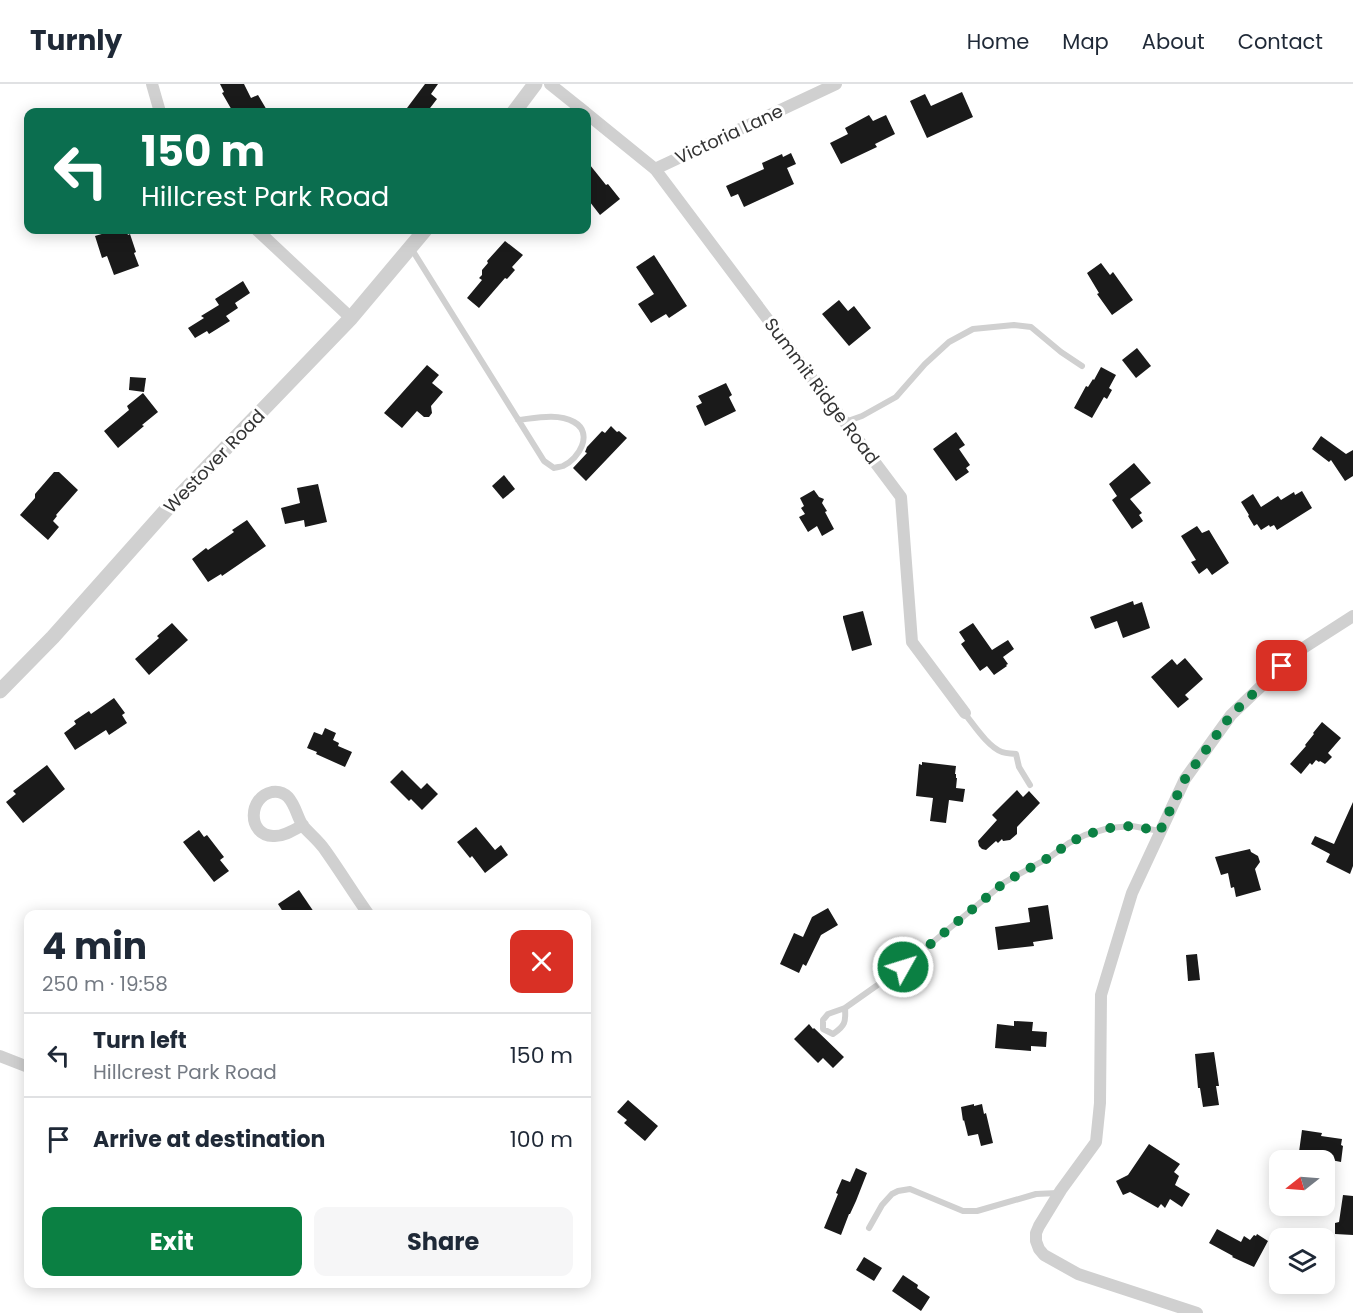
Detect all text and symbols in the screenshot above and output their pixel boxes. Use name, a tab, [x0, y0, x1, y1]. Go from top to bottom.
text: Turnly	[30, 21, 122, 60]
text: Home	[967, 27, 1029, 56]
text: Map	[1062, 27, 1109, 56]
text: About	[1142, 27, 1205, 56]
text: Contact	[1238, 27, 1323, 56]
street label: Victoria Lane	[671, 98, 787, 170]
text: 150 m	[141, 122, 265, 181]
icon: left	[42, 132, 120, 210]
text: Hillcrest Park Road	[141, 178, 389, 215]
street label: Summit Ridge Road	[759, 313, 885, 469]
street label: Westover Road	[158, 403, 270, 519]
pin	[1256, 640, 1307, 691]
icon: arrive	[1265, 649, 1298, 682]
text: 4 min	[42, 921, 147, 972]
button: close	[510, 930, 573, 993]
position arrow	[871, 935, 935, 999]
text: 250 m · 19:58	[42, 970, 168, 998]
text: Turn left	[93, 1025, 187, 1056]
icon: left	[42, 1039, 75, 1072]
text: 150 m	[510, 1040, 573, 1071]
text: Hillcrest Park Road	[93, 1058, 277, 1086]
icon: arrive	[42, 1123, 75, 1156]
text: Arrive at destination	[93, 1124, 325, 1155]
text: 100 m	[510, 1124, 573, 1155]
north arrow	[1269, 1150, 1335, 1216]
map controls	[1269, 1150, 1335, 1294]
button: Exit	[42, 1207, 302, 1276]
button: Share	[314, 1207, 573, 1276]
button: layers	[1269, 1228, 1335, 1294]

